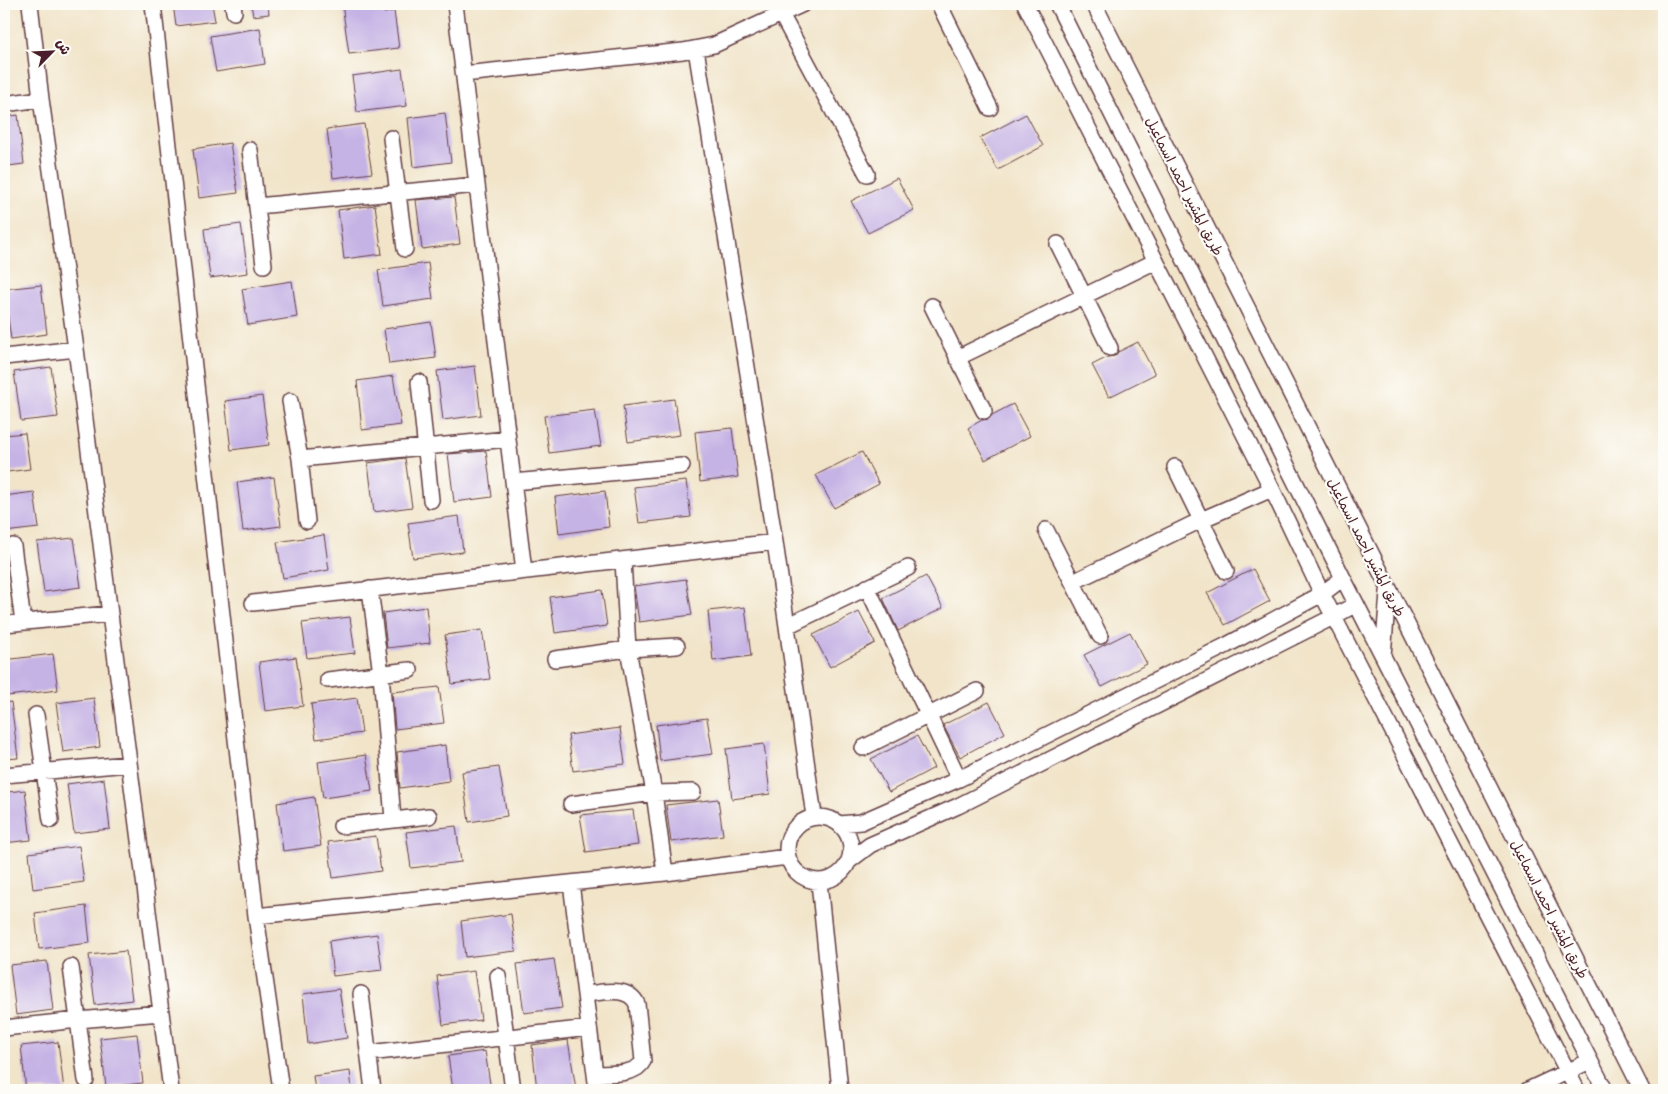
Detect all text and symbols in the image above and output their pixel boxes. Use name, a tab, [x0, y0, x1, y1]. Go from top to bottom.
north arrow	[28, 28, 78, 78]
text: ش	[52, 35, 77, 58]
street label: طريق المشير احمد اسماعيل	[1141, 113, 1229, 259]
street label: طريق المشير احمد اسماعيل	[1323, 474, 1411, 620]
street label: طريق المشير احمد اسماعيل	[1506, 836, 1594, 982]

